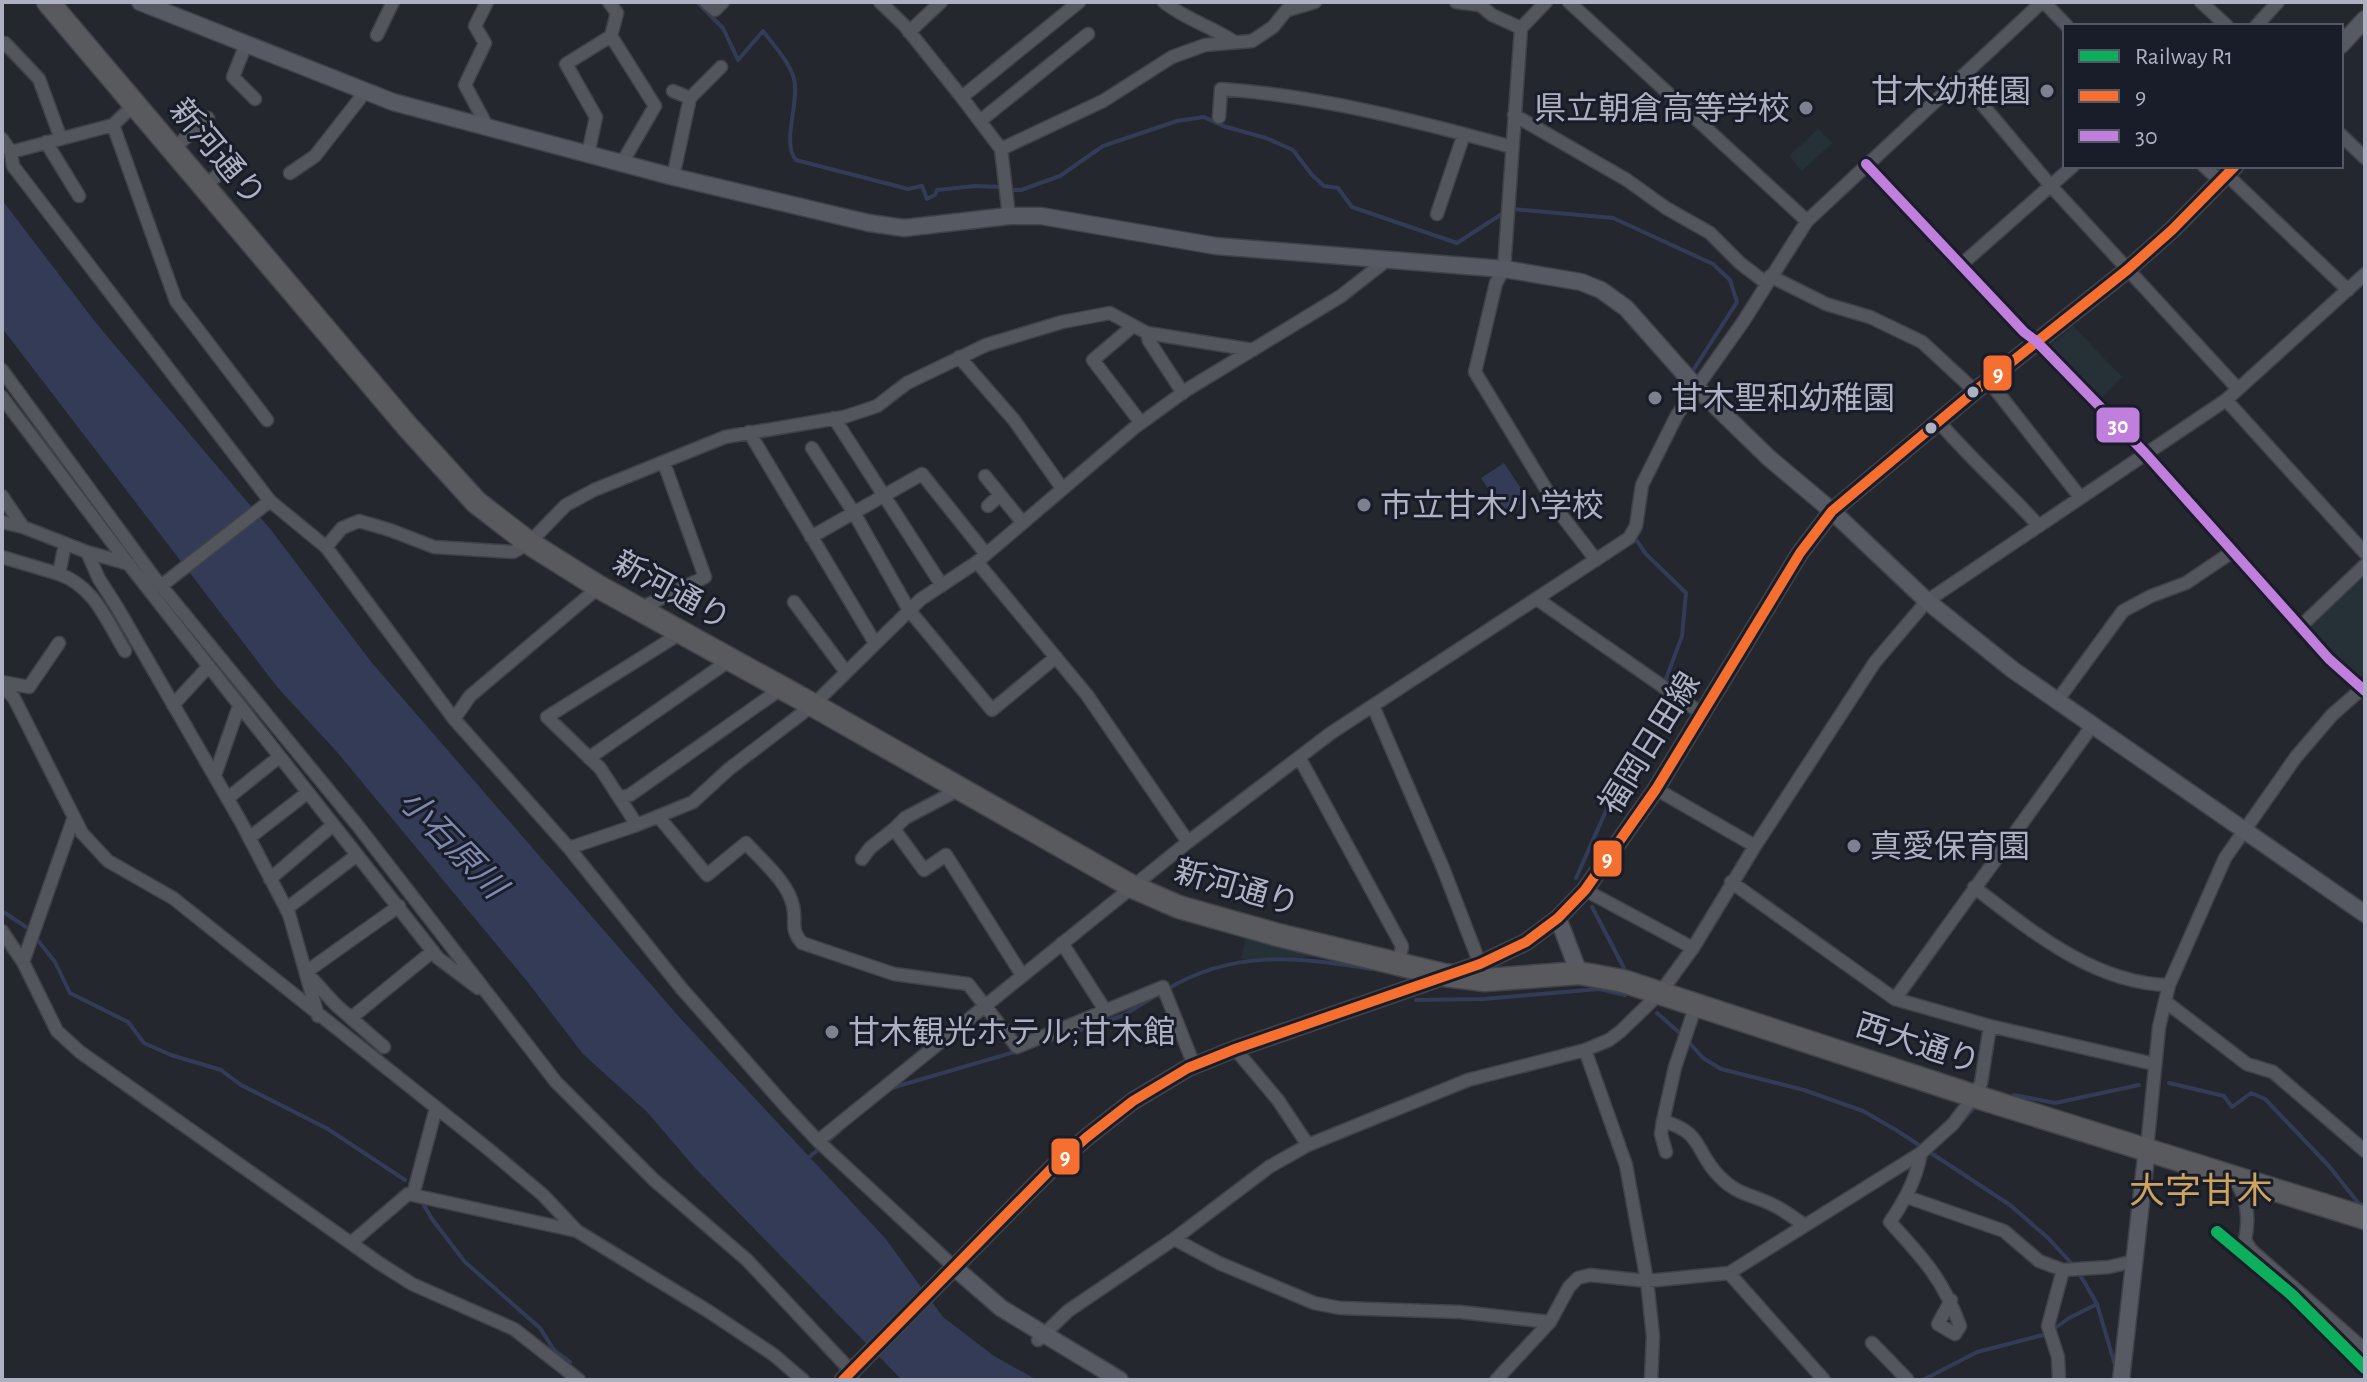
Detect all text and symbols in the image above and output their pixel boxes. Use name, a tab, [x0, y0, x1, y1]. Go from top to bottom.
legend	[2063, 24, 2343, 168]
text: Railway R1	[2135, 45, 2233, 69]
place label: 甘木幼稚園	[1871, 75, 2031, 108]
marker: 甘木幼稚園	[2038, 82, 2056, 100]
text: 9	[2135, 85, 2146, 109]
place label: 県立朝倉高等学校	[1534, 91, 1790, 125]
street label: 新河通り	[164, 93, 271, 212]
marker: 県立朝倉高等学校	[1797, 99, 1815, 117]
text: 30	[2135, 125, 2158, 149]
line badge: 9	[1982, 354, 2013, 392]
text: 9	[1993, 363, 2003, 385]
place label: 甘木聖和幼稚園	[1671, 382, 1895, 415]
unlabelled marker	[1965, 384, 1981, 400]
marker: 甘木聖和幼稚園	[1646, 389, 1664, 407]
line badge: 30	[2095, 406, 2141, 444]
text: 30	[2108, 415, 2128, 437]
unlabelled marker	[1923, 420, 1939, 436]
place label: 市立甘木小学校	[1380, 488, 1604, 522]
marker: 市立甘木小学校	[1355, 496, 1373, 514]
street label: 新河通り	[608, 545, 736, 636]
street label: 福岡日田線	[1592, 666, 1706, 820]
water label: 小石原川	[392, 782, 515, 907]
place label: 真愛保育園	[1870, 829, 2030, 863]
marker: 真愛保育園	[1845, 837, 1863, 855]
line badge: 9	[1592, 839, 1623, 878]
text: 9	[1602, 848, 1612, 870]
street label: 新河通り	[1171, 854, 1303, 921]
street label: 西大通り	[1852, 1008, 1984, 1079]
place label: 甘木観光ホテル;甘木館	[848, 1016, 1175, 1049]
marker: 甘木観光ホテル;甘木館	[823, 1023, 841, 1041]
line badge: 9	[1050, 1137, 1081, 1176]
text: 9	[1060, 1146, 1070, 1168]
district label: 大字甘木	[2129, 1172, 2273, 1210]

